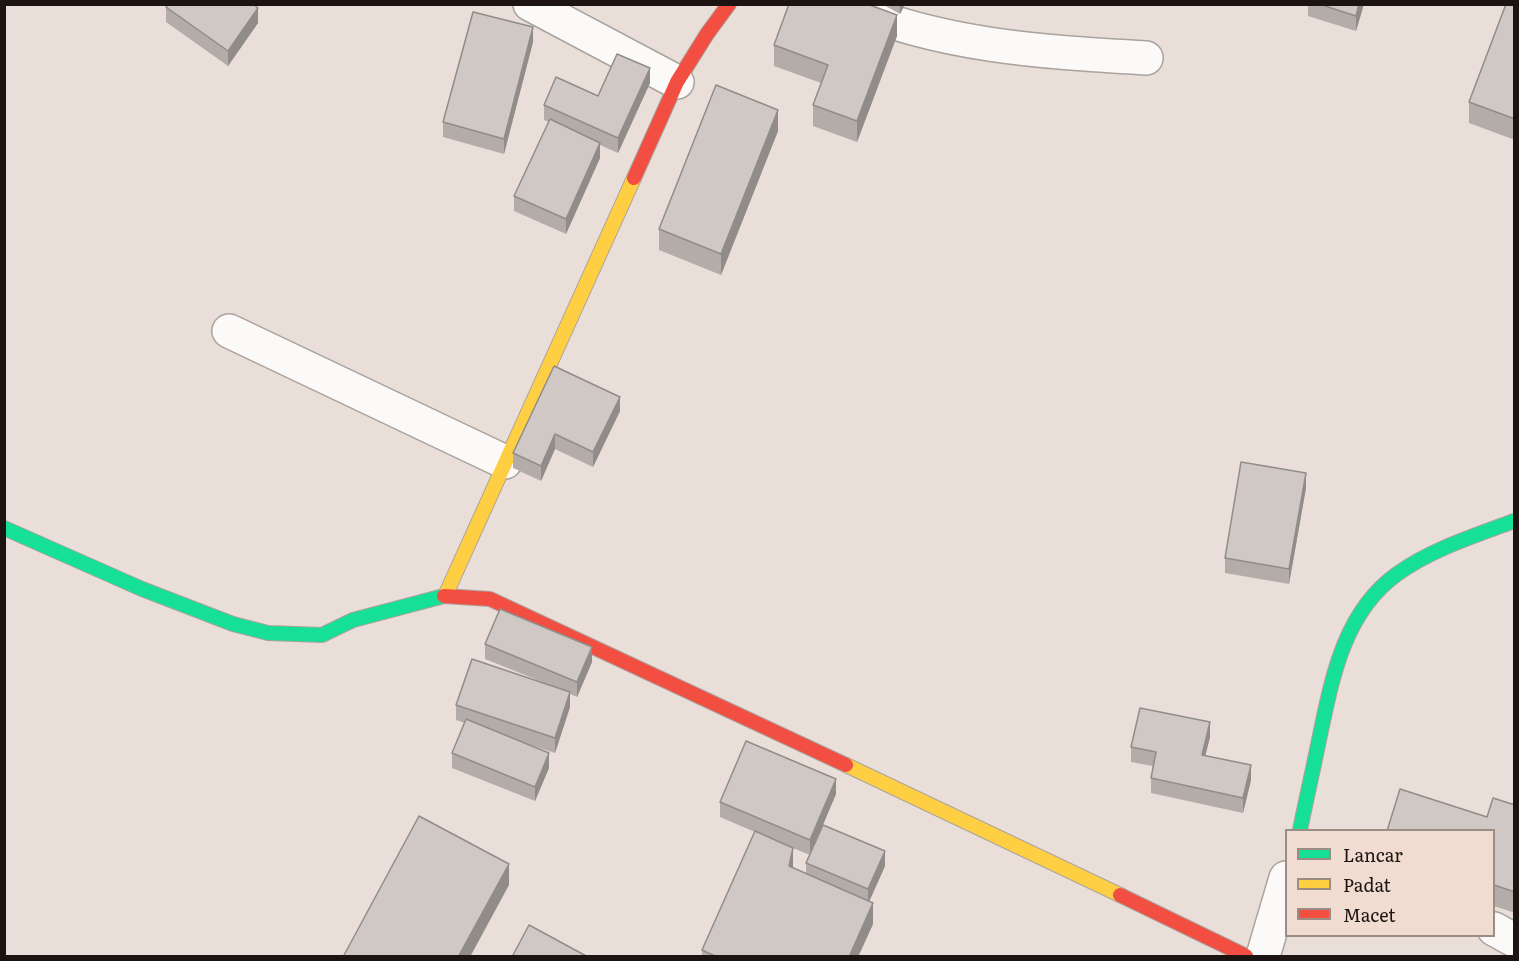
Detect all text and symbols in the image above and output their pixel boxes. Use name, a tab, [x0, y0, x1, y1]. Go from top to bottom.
legend	[1285, 829, 1495, 937]
text: Lancar	[1343, 841, 1403, 868]
text: Padat	[1343, 871, 1391, 898]
text: Macet	[1343, 901, 1396, 928]

